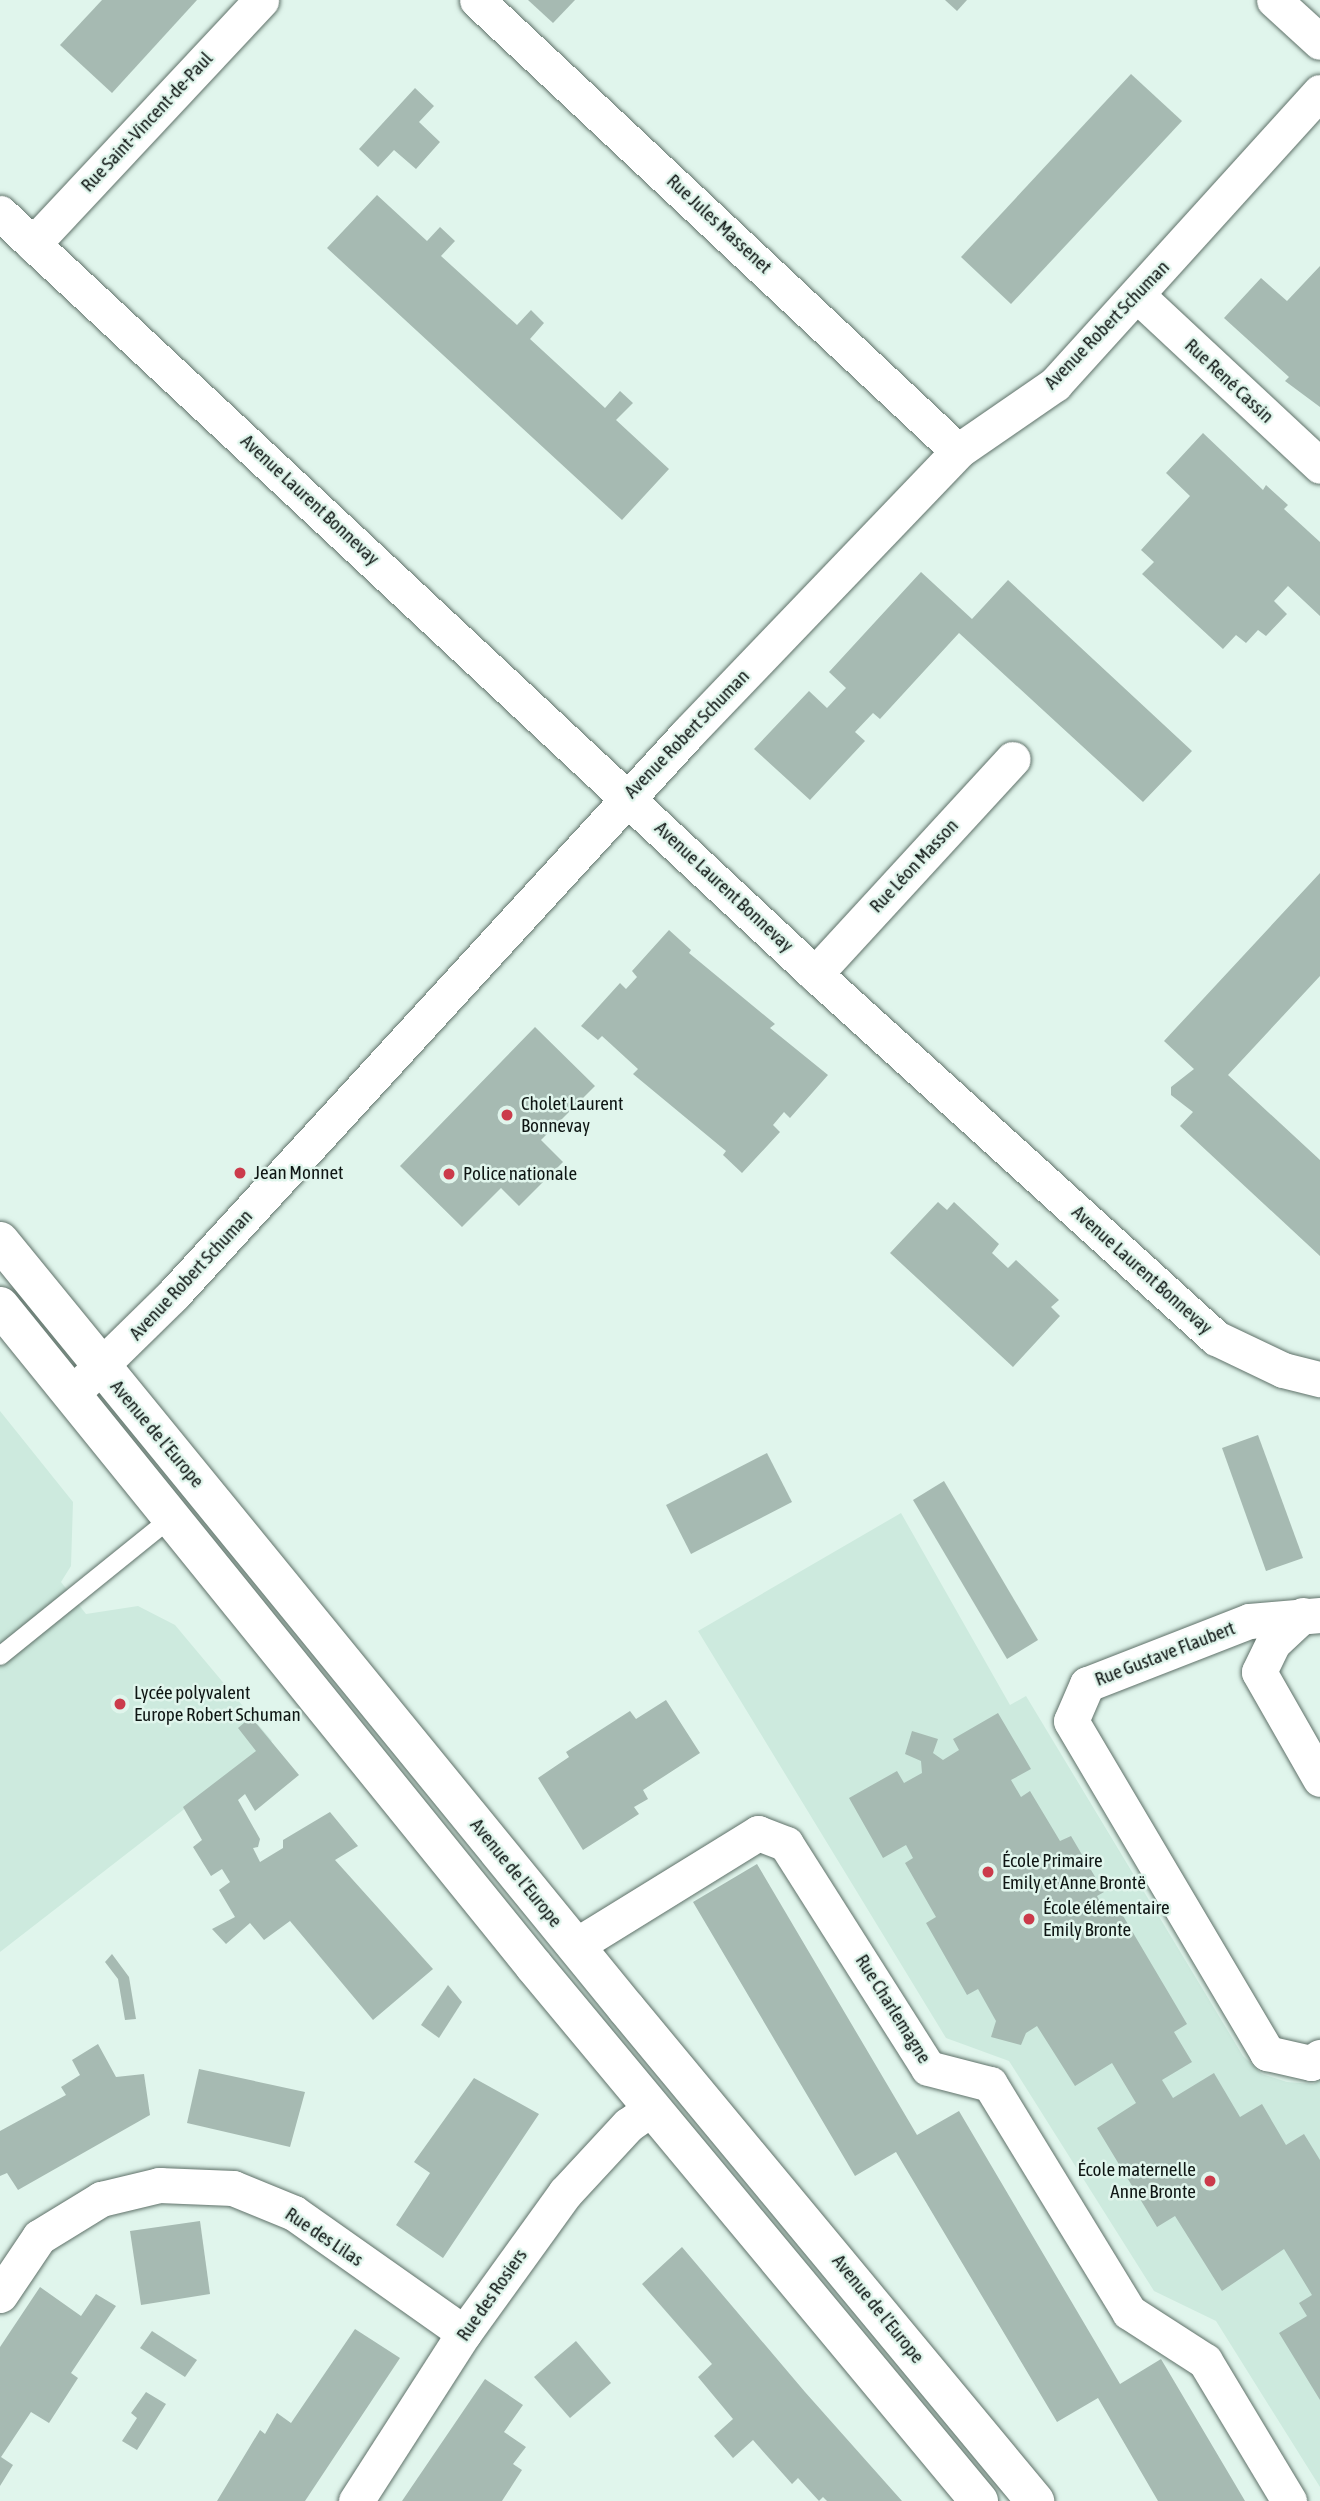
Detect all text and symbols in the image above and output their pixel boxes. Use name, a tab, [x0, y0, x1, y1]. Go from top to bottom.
street label: Rue Saint-Vincent-de-Paul	[76, 47, 218, 197]
street label: Rue Jules Massenet	[662, 170, 776, 278]
street label: Avenue Robert Schuman	[1040, 256, 1174, 394]
street label: Rue René Cassin	[1180, 334, 1278, 428]
street label: Avenue Laurent Bonnevay	[236, 430, 384, 570]
street label: Avenue Robert Schuman	[620, 665, 754, 803]
street label: Rue Léon Masson	[865, 814, 963, 918]
street label: Avenue Laurent Bonnevay	[650, 817, 798, 957]
place label: Cholet Laurent Bonnevay	[521, 1093, 624, 1137]
marker: Cholet Laurent Bonnevay	[499, 1107, 515, 1123]
place label: Jean Monnet	[254, 1162, 344, 1184]
place label: Police nationale	[463, 1163, 577, 1185]
marker: Jean Monnet	[232, 1165, 248, 1181]
marker: Police nationale	[441, 1166, 457, 1182]
street label: Avenue Laurent Bonnevay	[1067, 1201, 1217, 1339]
street label: Avenue Robert Schuman	[125, 1205, 257, 1345]
street label: Avenue de l’Europe	[105, 1376, 209, 1492]
street label: Rue Gustave Flaubert	[1092, 1617, 1238, 1691]
place label: Lycée polyvalent Europe Robert Schuman	[134, 1682, 301, 1726]
marker: Lycée polyvalent Europe Robert Schuman	[112, 1696, 128, 1712]
street label: Avenue de l’Europe	[465, 1814, 567, 1932]
place label: École Primaire Emily et Anne Brontë	[1002, 1850, 1146, 1894]
marker: École Primaire Emily et Anne Brontë	[980, 1864, 996, 1880]
place label: École élémentaire Emily Bronte	[1043, 1897, 1170, 1941]
marker: École élémentaire Emily Bronte	[1021, 1911, 1037, 1927]
street label: Rue Charlemagne	[850, 1950, 936, 2068]
place label: École maternelle Anne Bronte	[1077, 2159, 1196, 2203]
marker: École maternelle Anne Bronte	[1202, 2173, 1218, 2189]
street label: Rue des Lilas	[281, 2203, 367, 2271]
street label: Rue des Rosiers	[452, 2245, 532, 2345]
street label: Avenue de l’Europe	[827, 2250, 929, 2368]

